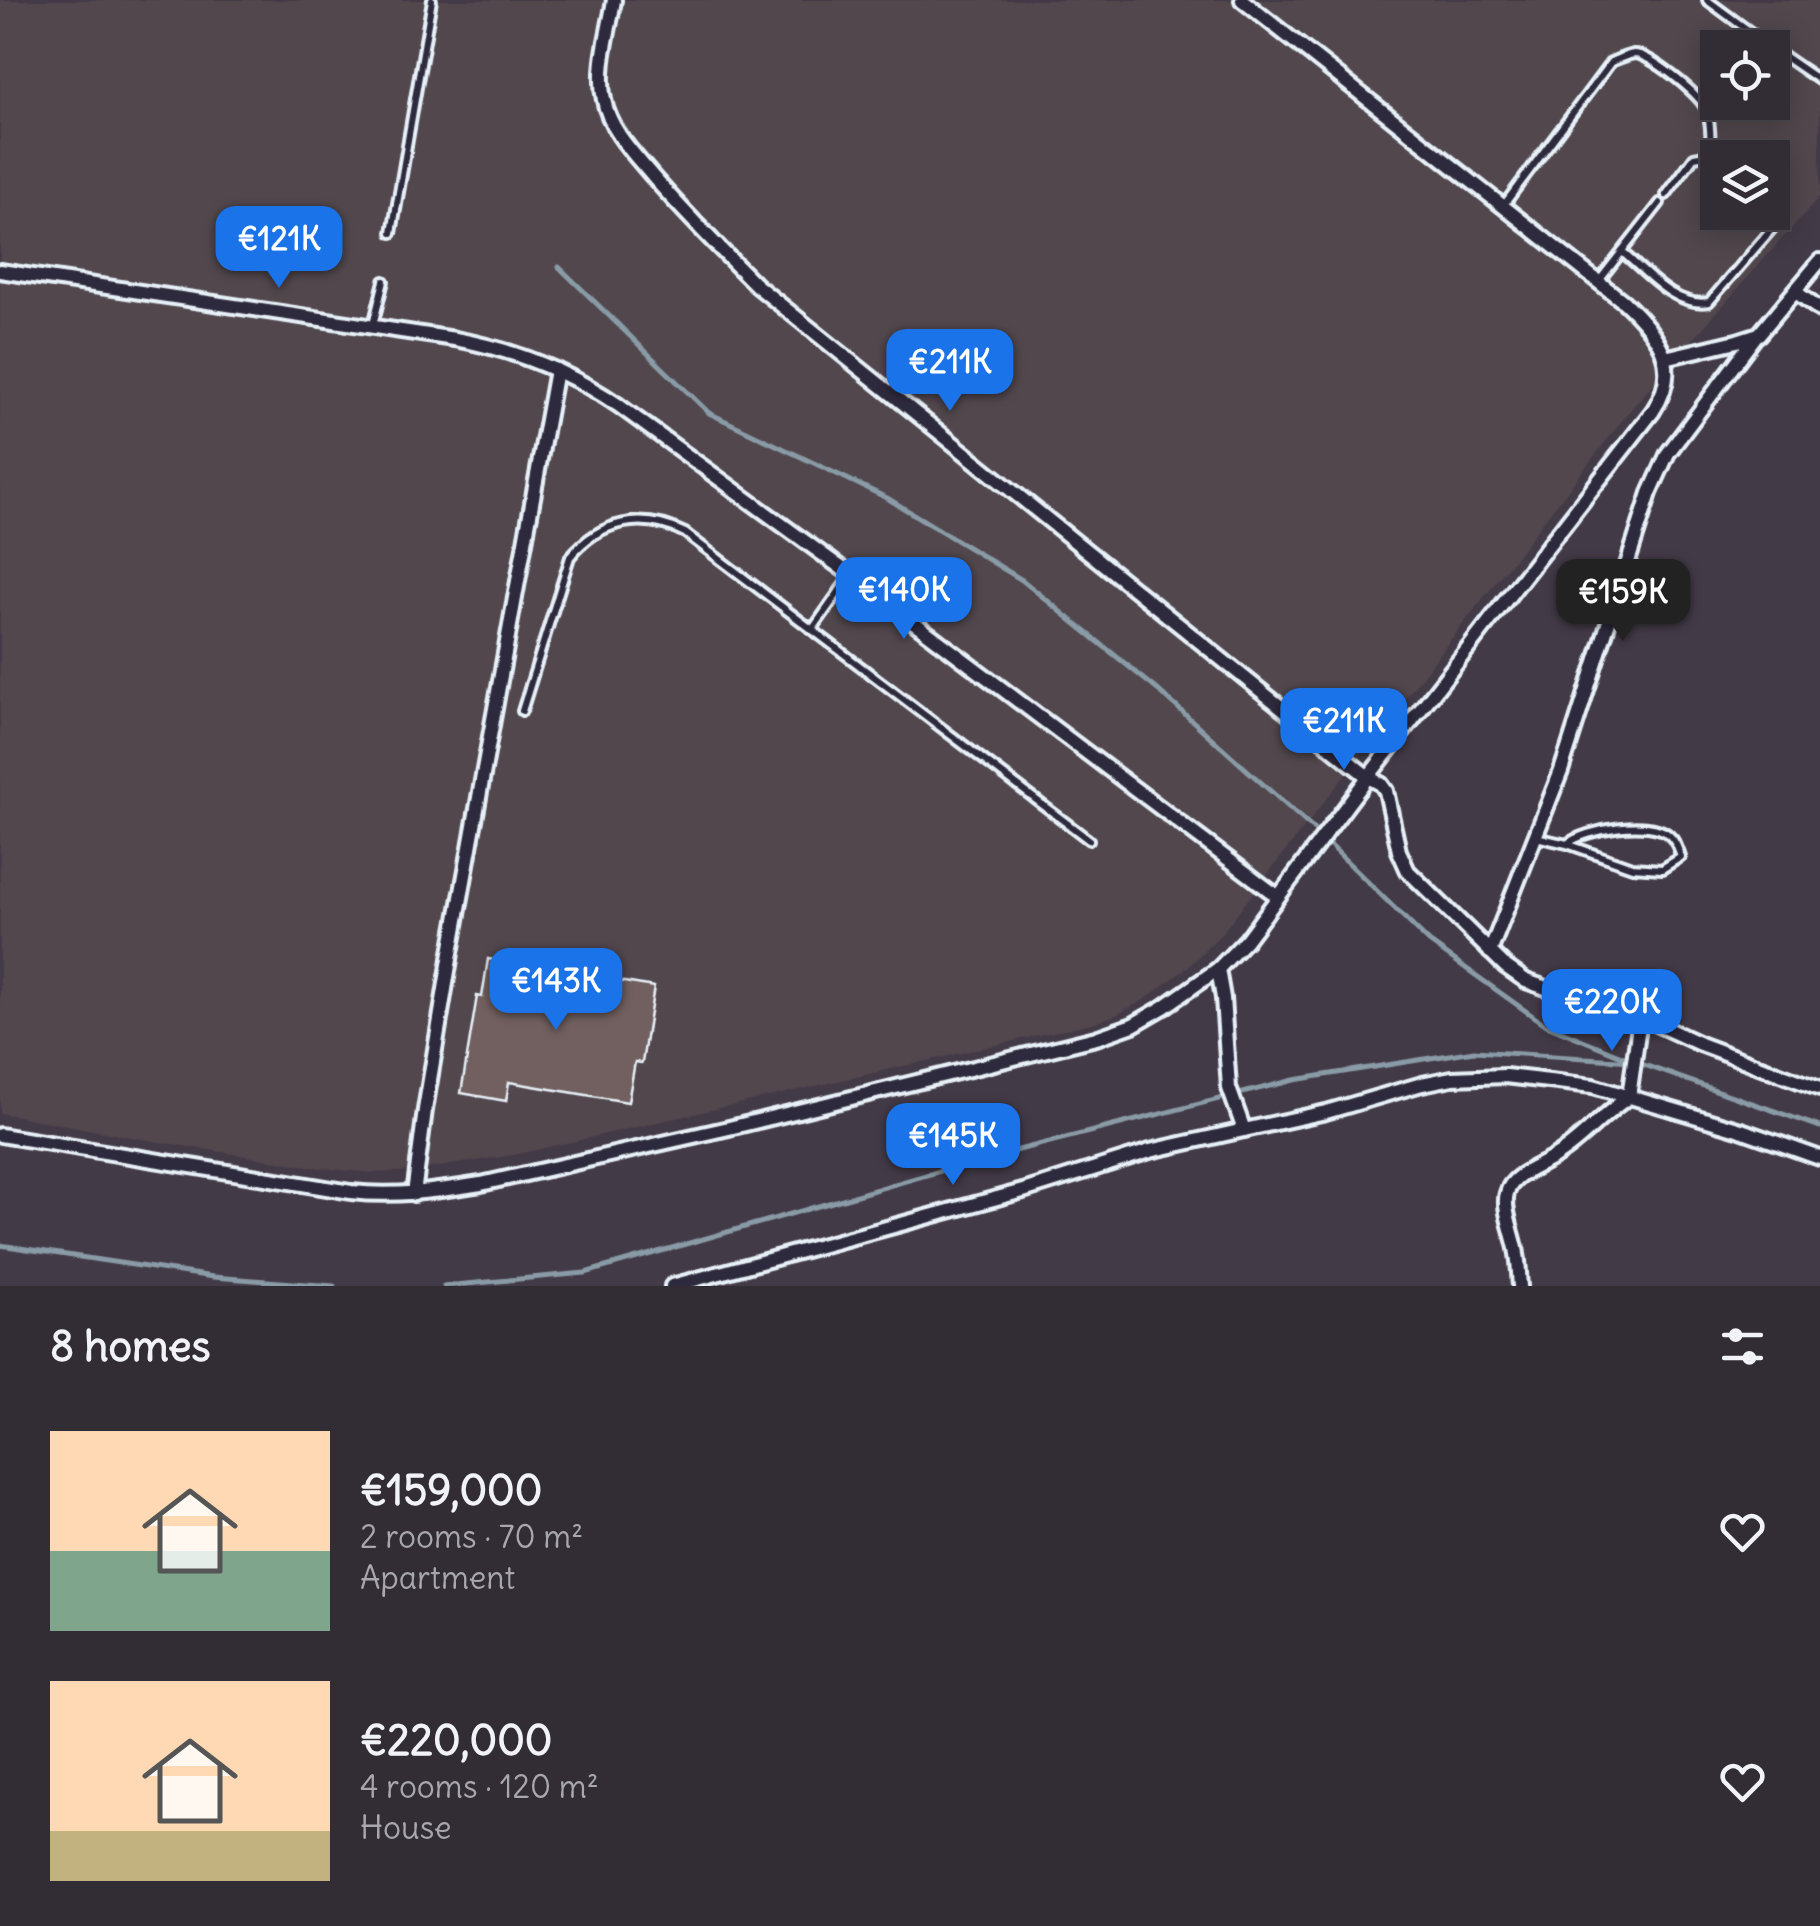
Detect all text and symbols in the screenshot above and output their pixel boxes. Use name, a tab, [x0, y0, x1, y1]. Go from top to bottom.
map controls	[1700, 30, 1790, 230]
button: locate	[1700, 30, 1790, 120]
button: layers	[1700, 140, 1790, 230]
pin: €121K	[209, 206, 349, 291]
text: €121K	[238, 218, 320, 259]
pin: €211K	[880, 329, 1020, 414]
text: €211K	[908, 341, 992, 382]
pin: €140K	[834, 557, 974, 642]
pin: €159K	[1553, 559, 1693, 644]
text: €140K	[858, 569, 950, 610]
text: €159K	[1578, 571, 1668, 612]
pin: €211K	[1274, 688, 1414, 773]
text: €211K	[1302, 700, 1386, 741]
pin: €143K	[486, 948, 626, 1033]
text: €143K	[511, 960, 601, 1001]
pin: €220K	[1542, 969, 1682, 1054]
text: €220K	[1564, 981, 1660, 1022]
pin: €145K	[883, 1103, 1023, 1188]
text: €145K	[908, 1115, 998, 1156]
icon: filters	[1715, 1319, 1770, 1374]
text: 8 homes	[50, 1320, 211, 1372]
text: €159,000	[360, 1464, 542, 1516]
icon: home	[130, 1471, 250, 1591]
icon: heart	[1715, 1504, 1770, 1559]
text: 2 rooms · 70 m²	[360, 1516, 583, 1557]
text: Apartment	[360, 1557, 515, 1598]
text: €220,000	[360, 1714, 552, 1766]
icon: home	[130, 1721, 250, 1841]
icon: heart	[1715, 1754, 1770, 1809]
text: 4 rooms · 120 m²	[360, 1766, 599, 1807]
text: House	[360, 1807, 451, 1848]

